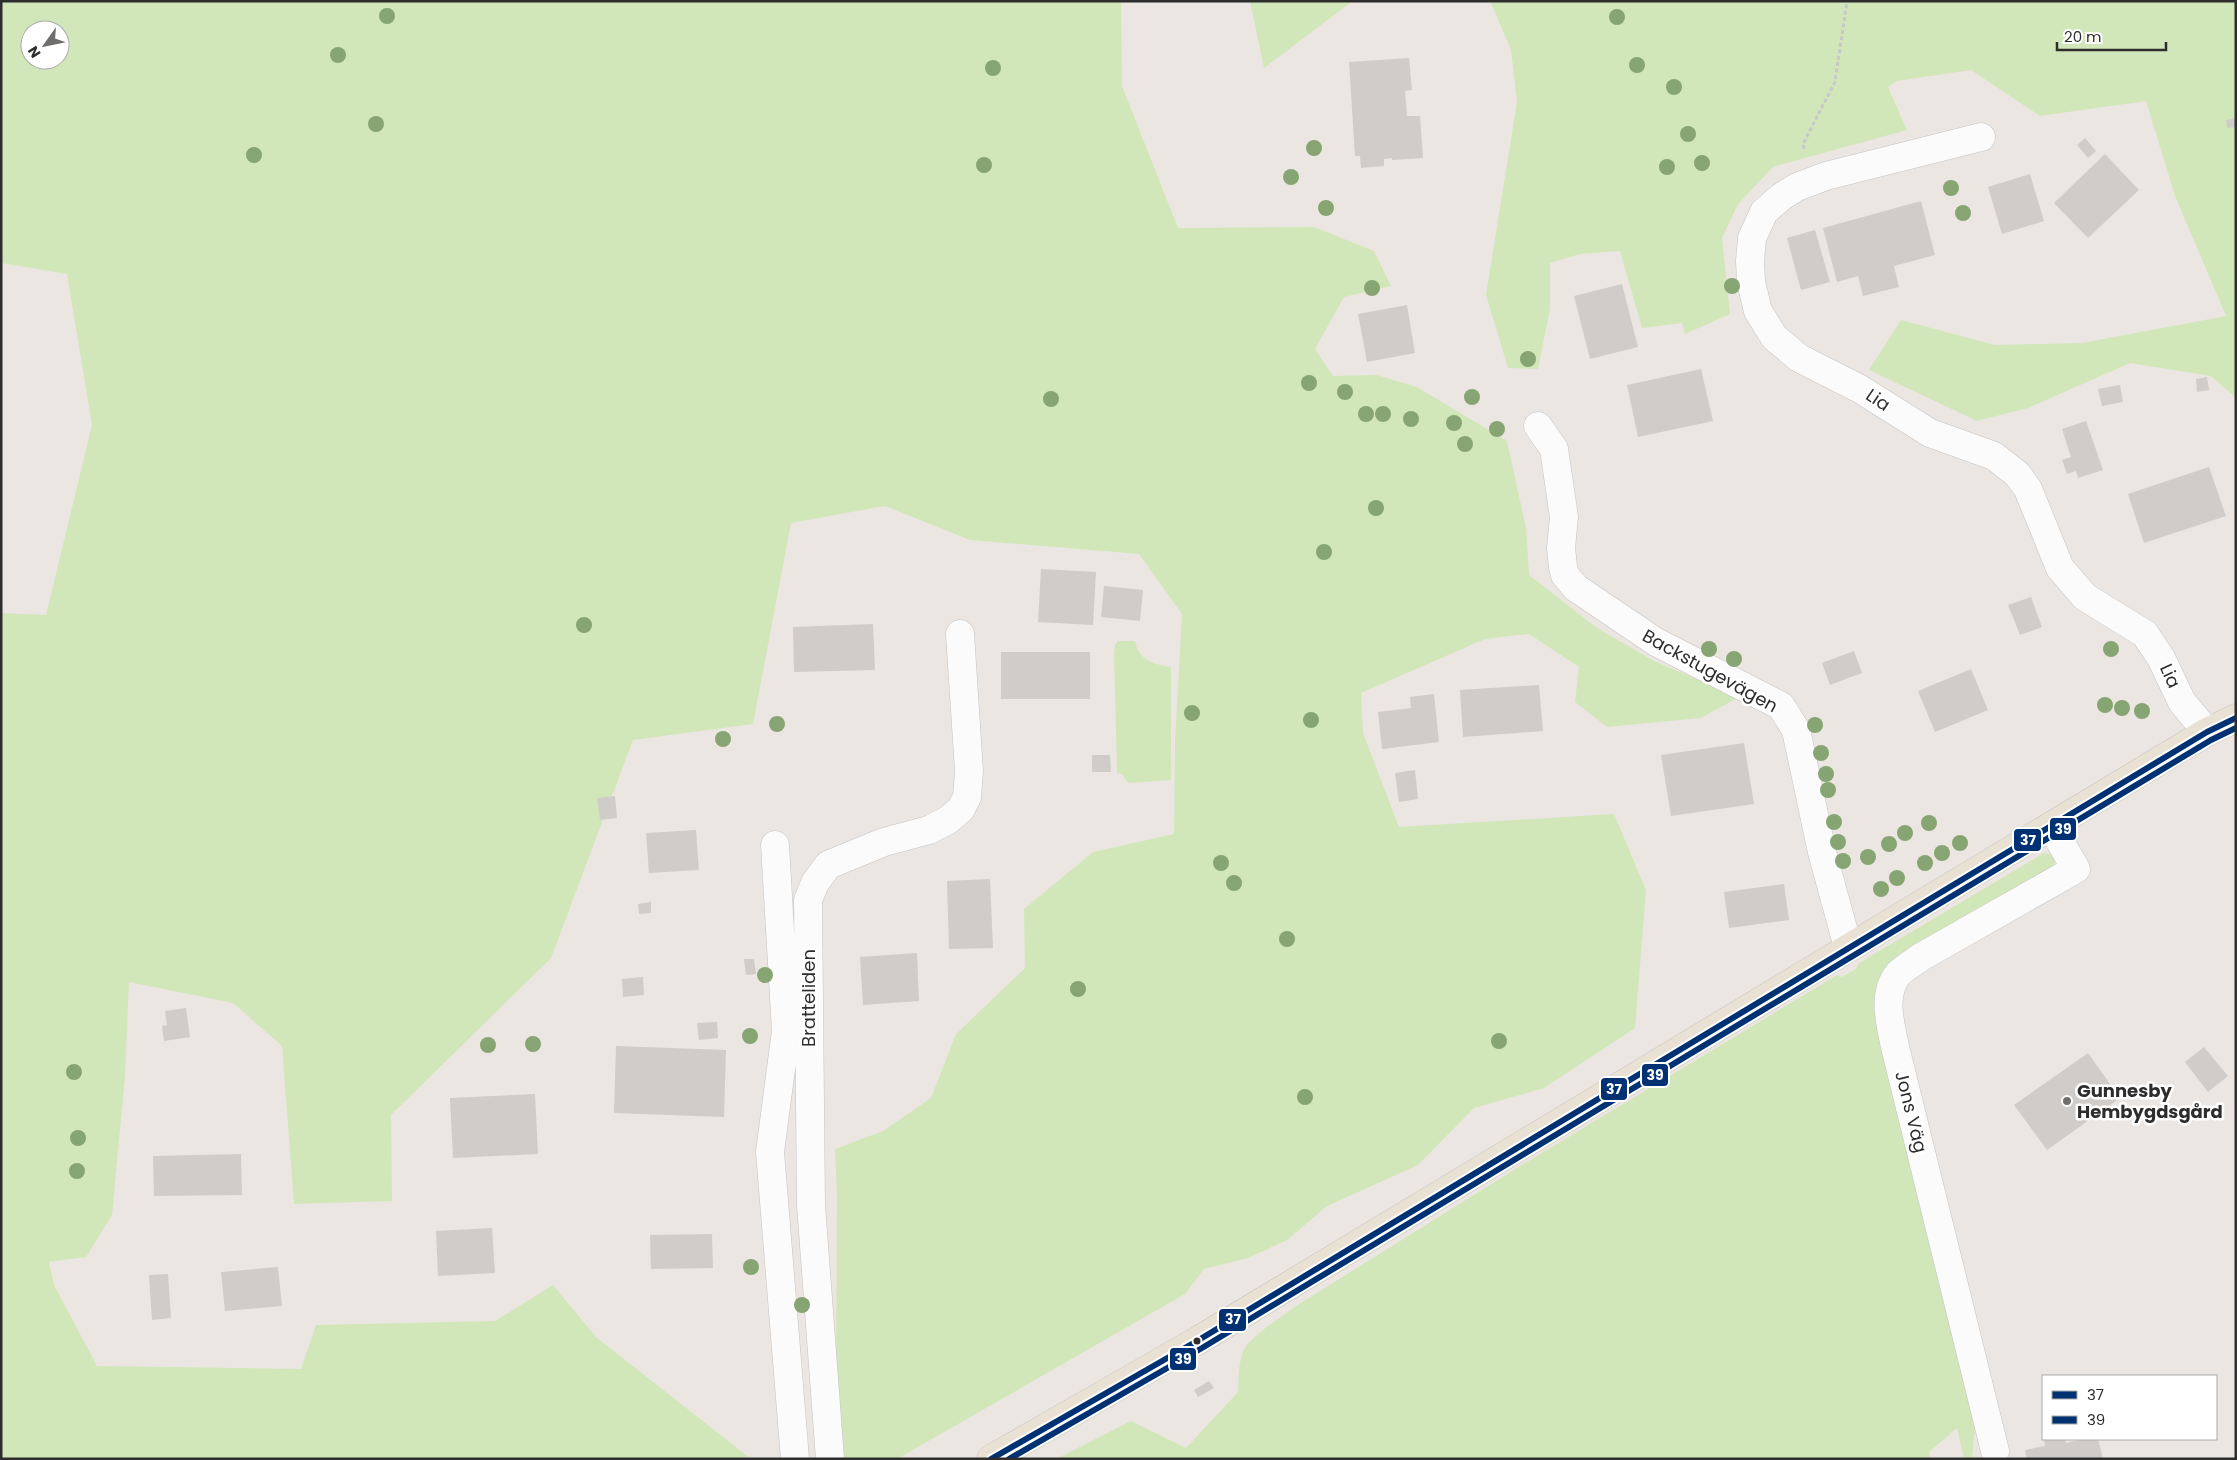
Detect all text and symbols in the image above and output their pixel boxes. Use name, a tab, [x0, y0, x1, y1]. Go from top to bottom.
north arrow	[20, 20, 70, 70]
scale bar	[2057, 20, 2166, 52]
text: 20 m	[2064, 26, 2102, 47]
text: N	[23, 42, 45, 62]
street label: Lia	[1861, 382, 1895, 417]
street label: Backstugevägen	[1638, 623, 1782, 718]
street label: Lia	[2154, 659, 2187, 692]
line badge: 39	[2049, 817, 2077, 841]
text: 39	[2054, 819, 2072, 839]
line badge: 37	[2013, 828, 2042, 852]
text: 37	[2020, 830, 2036, 850]
street label: Bratteliden	[796, 949, 821, 1047]
line badge: 39	[1641, 1063, 1669, 1087]
text: 39	[1646, 1065, 1664, 1085]
street label: Jons Väg	[1889, 1068, 1934, 1155]
line badge: 37	[1600, 1077, 1628, 1101]
place label: Gunnesby Hembygdsgård	[2077, 1078, 2223, 1124]
text: 37	[1606, 1079, 1622, 1099]
marker: Gunnesby Hembygdsgård	[2061, 1095, 2073, 1107]
line badge: 37	[1218, 1308, 1247, 1332]
text: 37	[1225, 1309, 1241, 1329]
unlabelled marker	[1192, 1336, 1202, 1346]
line badge: 39	[1169, 1347, 1197, 1371]
text: 39	[1174, 1349, 1192, 1369]
legend	[2042, 1375, 2217, 1440]
text: 37	[2087, 1384, 2104, 1405]
text: 39	[2087, 1409, 2105, 1430]

